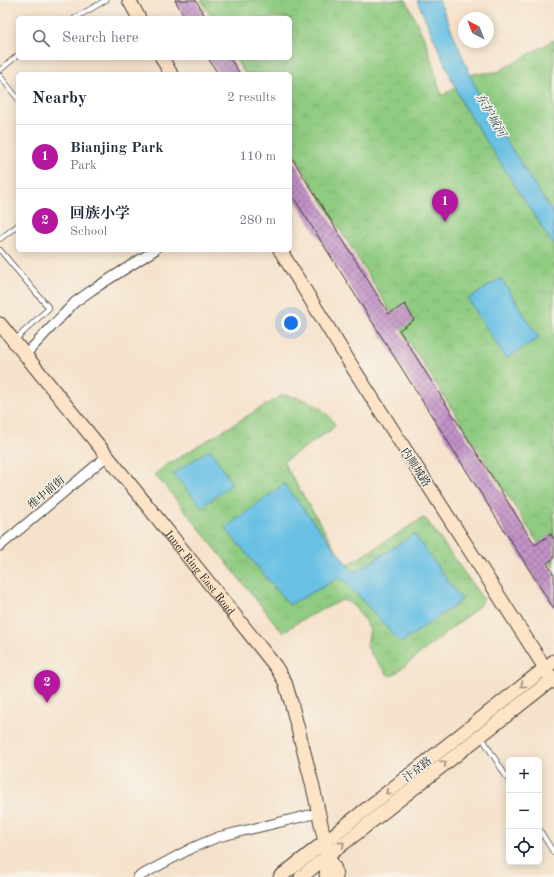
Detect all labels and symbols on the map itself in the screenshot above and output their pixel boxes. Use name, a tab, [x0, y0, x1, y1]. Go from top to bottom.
north arrow	[458, 12, 494, 48]
water label: 东护城河	[473, 91, 510, 141]
pin: 1	[432, 189, 458, 222]
your location	[281, 313, 301, 333]
street label: 内顺城路	[398, 445, 433, 489]
street label: 维中前街	[25, 473, 67, 512]
street label: Inner Ring East Road	[162, 529, 236, 617]
pin: 2	[34, 670, 60, 703]
one-way arrow	[521, 681, 528, 688]
street label: 汴京路	[400, 754, 434, 785]
one-way arrow	[440, 761, 447, 768]
one-way arrow	[386, 787, 393, 794]
one-way arrow	[338, 842, 345, 849]

